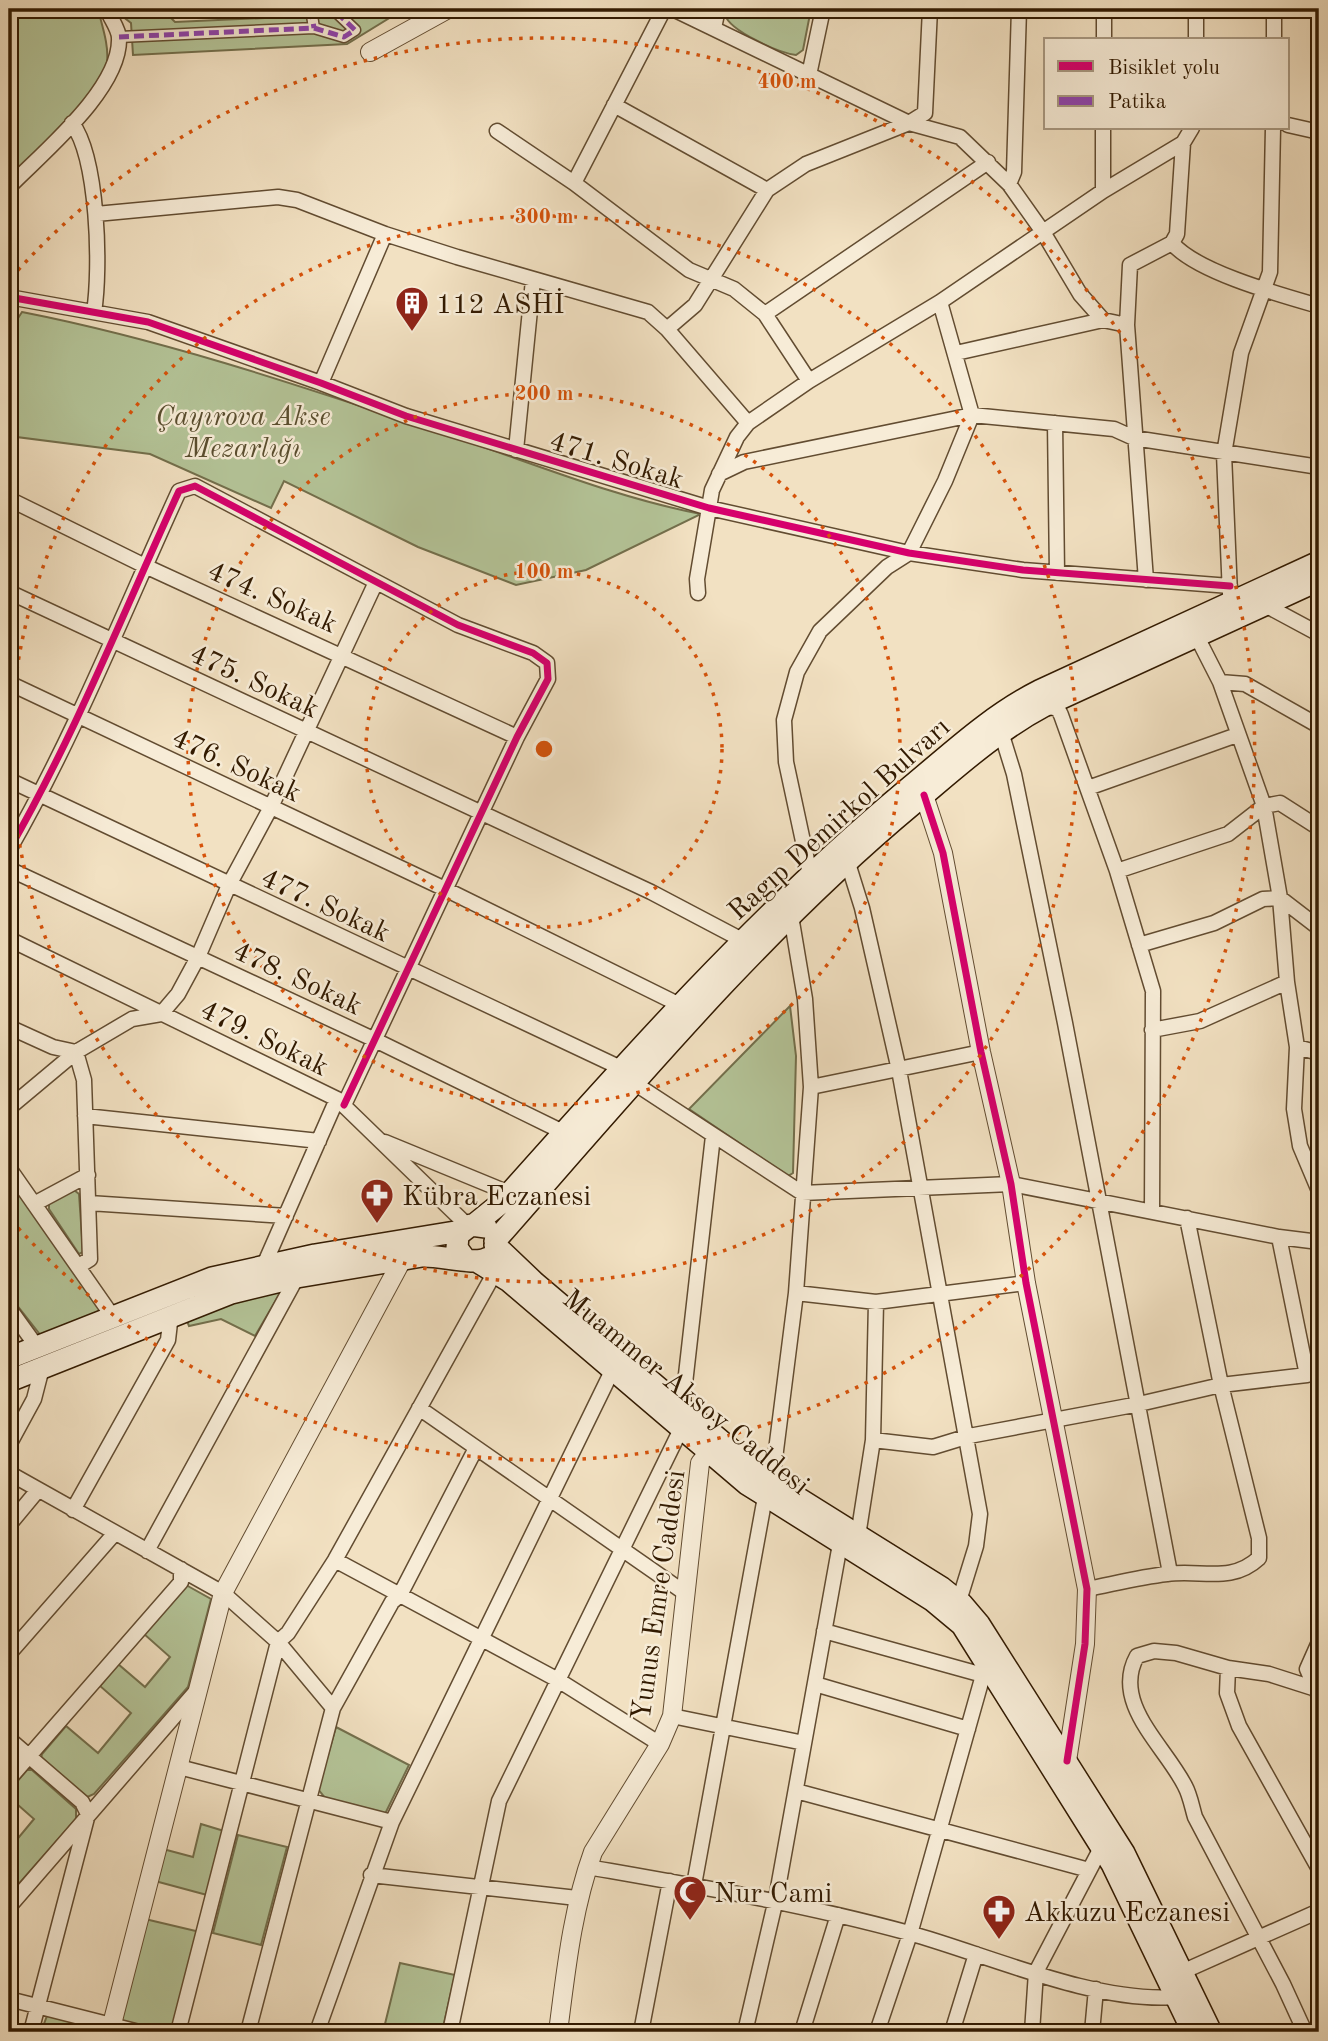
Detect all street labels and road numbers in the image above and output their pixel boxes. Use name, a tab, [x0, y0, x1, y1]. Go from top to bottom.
street label: 471. Sokak	[546, 428, 686, 496]
street label: 474. Sokak	[203, 558, 341, 640]
street label: 475. Sokak	[185, 641, 322, 725]
street label: Ragıp Demirkol Bulvarı	[724, 714, 956, 927]
street label: 476. Sokak	[167, 725, 304, 809]
street label: 477. Sokak	[256, 865, 393, 949]
street label: 478. Sokak	[228, 938, 365, 1022]
street label: 479. Sokak	[195, 997, 332, 1083]
street label: Muammer Aksoy Caddesi	[557, 1286, 814, 1501]
street label: Yunus Emre Caddesi	[629, 1468, 691, 1722]

